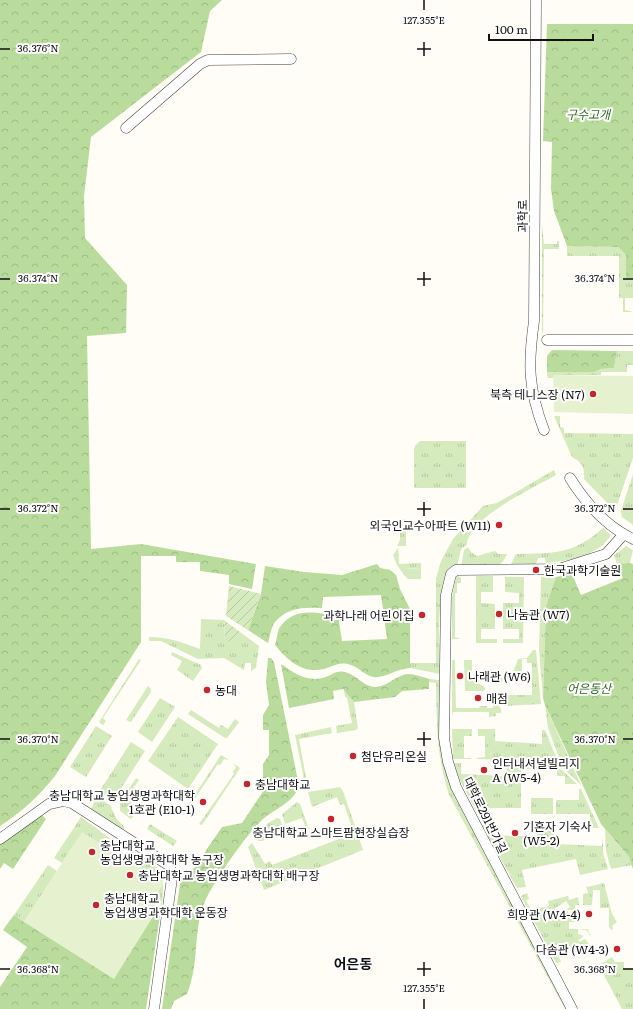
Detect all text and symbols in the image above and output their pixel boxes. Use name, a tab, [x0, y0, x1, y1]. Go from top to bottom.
text: 127.355°E	[403, 12, 445, 27]
scale bar	[489, 16, 593, 42]
text: 100 m	[495, 20, 528, 38]
text: 36.376°N	[17, 40, 59, 55]
park label: 구수고개	[566, 105, 612, 123]
street label: 과학로	[513, 199, 531, 233]
text: 36.374°N	[18, 270, 58, 285]
text: 36.374°N	[575, 270, 615, 285]
place label: 북측 테니스장 (N7)	[490, 385, 585, 403]
marker: 북측 테니스장 (N7)	[588, 389, 598, 399]
text: 36.372°N	[17, 500, 59, 515]
text: 36.372°N	[574, 500, 616, 515]
place label: 외국인교수아파트 (W11)	[369, 516, 491, 534]
marker: 외국인교수아파트 (W11)	[494, 520, 504, 530]
place label: 한국과학기술원	[544, 561, 621, 579]
marker: 한국과학기술원	[531, 565, 541, 575]
place label: 나눔관 (W7)	[507, 605, 570, 623]
place label: 과학나래 어린이집	[323, 606, 414, 624]
marker: 나눔관 (W7)	[494, 609, 504, 619]
marker: 과학나래 어린이집	[417, 610, 427, 620]
place label: 나래관 (W6)	[468, 667, 531, 685]
marker: 나래관 (W6)	[455, 671, 465, 681]
park label: 어은동산	[567, 679, 613, 697]
place label: 농대	[215, 681, 237, 699]
marker: 농대	[202, 685, 212, 695]
place label: 매점	[486, 689, 508, 707]
marker: 매점	[473, 693, 483, 703]
text: 36.370°N	[17, 731, 59, 746]
text: 36.370°N	[574, 731, 616, 746]
place label: 첨단유리온실	[361, 747, 427, 765]
marker: 첨단유리온실	[348, 751, 358, 761]
place label: 인터내셔널빌리지 A (W5-4)	[492, 754, 580, 786]
marker: 인터내셔널빌리지 A (W5-4)	[479, 765, 489, 775]
street label: 대학로291번가길	[460, 774, 512, 856]
place label: 충남대학교	[255, 775, 310, 793]
marker: 충남대학교	[242, 779, 252, 789]
place label: 충남대학교 농업생명과학대학 1호관 (E10-1)	[49, 786, 195, 818]
marker: 충남대학교 농업생명과학대학 1호관 (E10-1)	[198, 797, 208, 807]
marker: 충남대학교 스마트팜현장실습장	[326, 814, 336, 824]
place label: 기혼자 기숙사 (W5-2)	[523, 817, 592, 849]
place label: 충남대학교 스마트팜현장실습장	[253, 823, 409, 841]
marker: 기혼자 기숙사 (W5-2)	[510, 828, 520, 838]
place label: 충남대학교 농업생명과학대학 농구장	[100, 836, 224, 868]
marker: 충남대학교 농업생명과학대학 농구장	[87, 847, 97, 857]
place label: 충남대학교 농업생명과학대학 배구장	[138, 866, 319, 884]
marker: 충남대학교 농업생명과학대학 배구장	[125, 870, 135, 880]
place label: 충남대학교 농업생명과학대학 운동장	[104, 889, 228, 921]
marker: 충남대학교 농업생명과학대학 운동장	[91, 900, 101, 910]
place label: 희망관 (W4-4)	[507, 905, 581, 923]
marker: 희망관 (W4-4)	[584, 909, 594, 919]
place label: 다솜관 (W4-3)	[536, 940, 609, 958]
marker: 다솜관 (W4-3)	[612, 944, 622, 954]
district label: 어은동	[334, 953, 372, 973]
text: 36.368°N	[17, 961, 59, 976]
text: 36.368°N	[574, 961, 616, 976]
text: 127.355°E	[403, 980, 445, 995]

